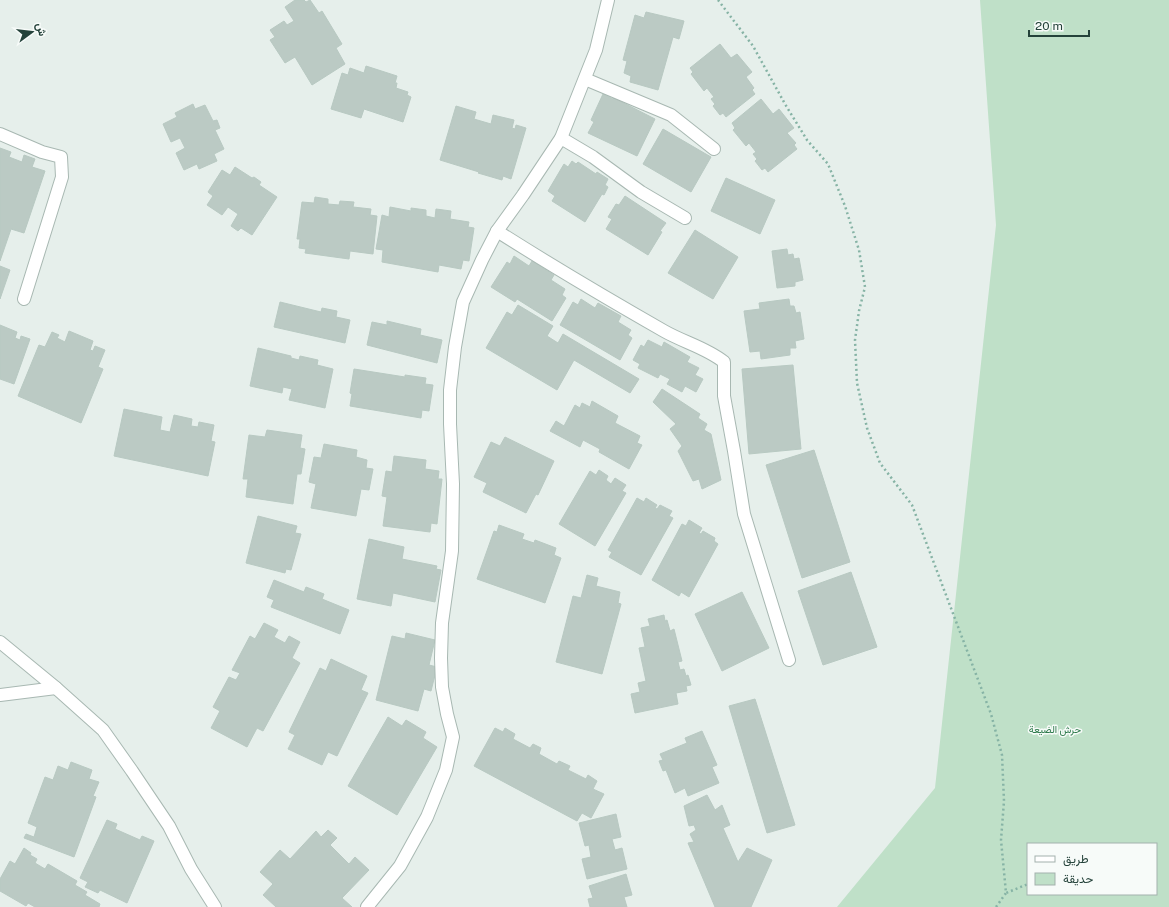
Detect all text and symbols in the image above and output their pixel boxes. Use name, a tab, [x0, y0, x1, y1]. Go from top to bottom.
north arrow	[12, 12, 52, 52]
scale bar	[1029, 12, 1089, 38]
text: 20 m	[1035, 19, 1063, 33]
text: ش	[33, 21, 49, 38]
park label: حرش الضيعة	[1029, 723, 1081, 736]
legend	[1027, 843, 1157, 895]
text: طريق	[1063, 852, 1089, 867]
text: حديقة	[1063, 872, 1093, 886]

